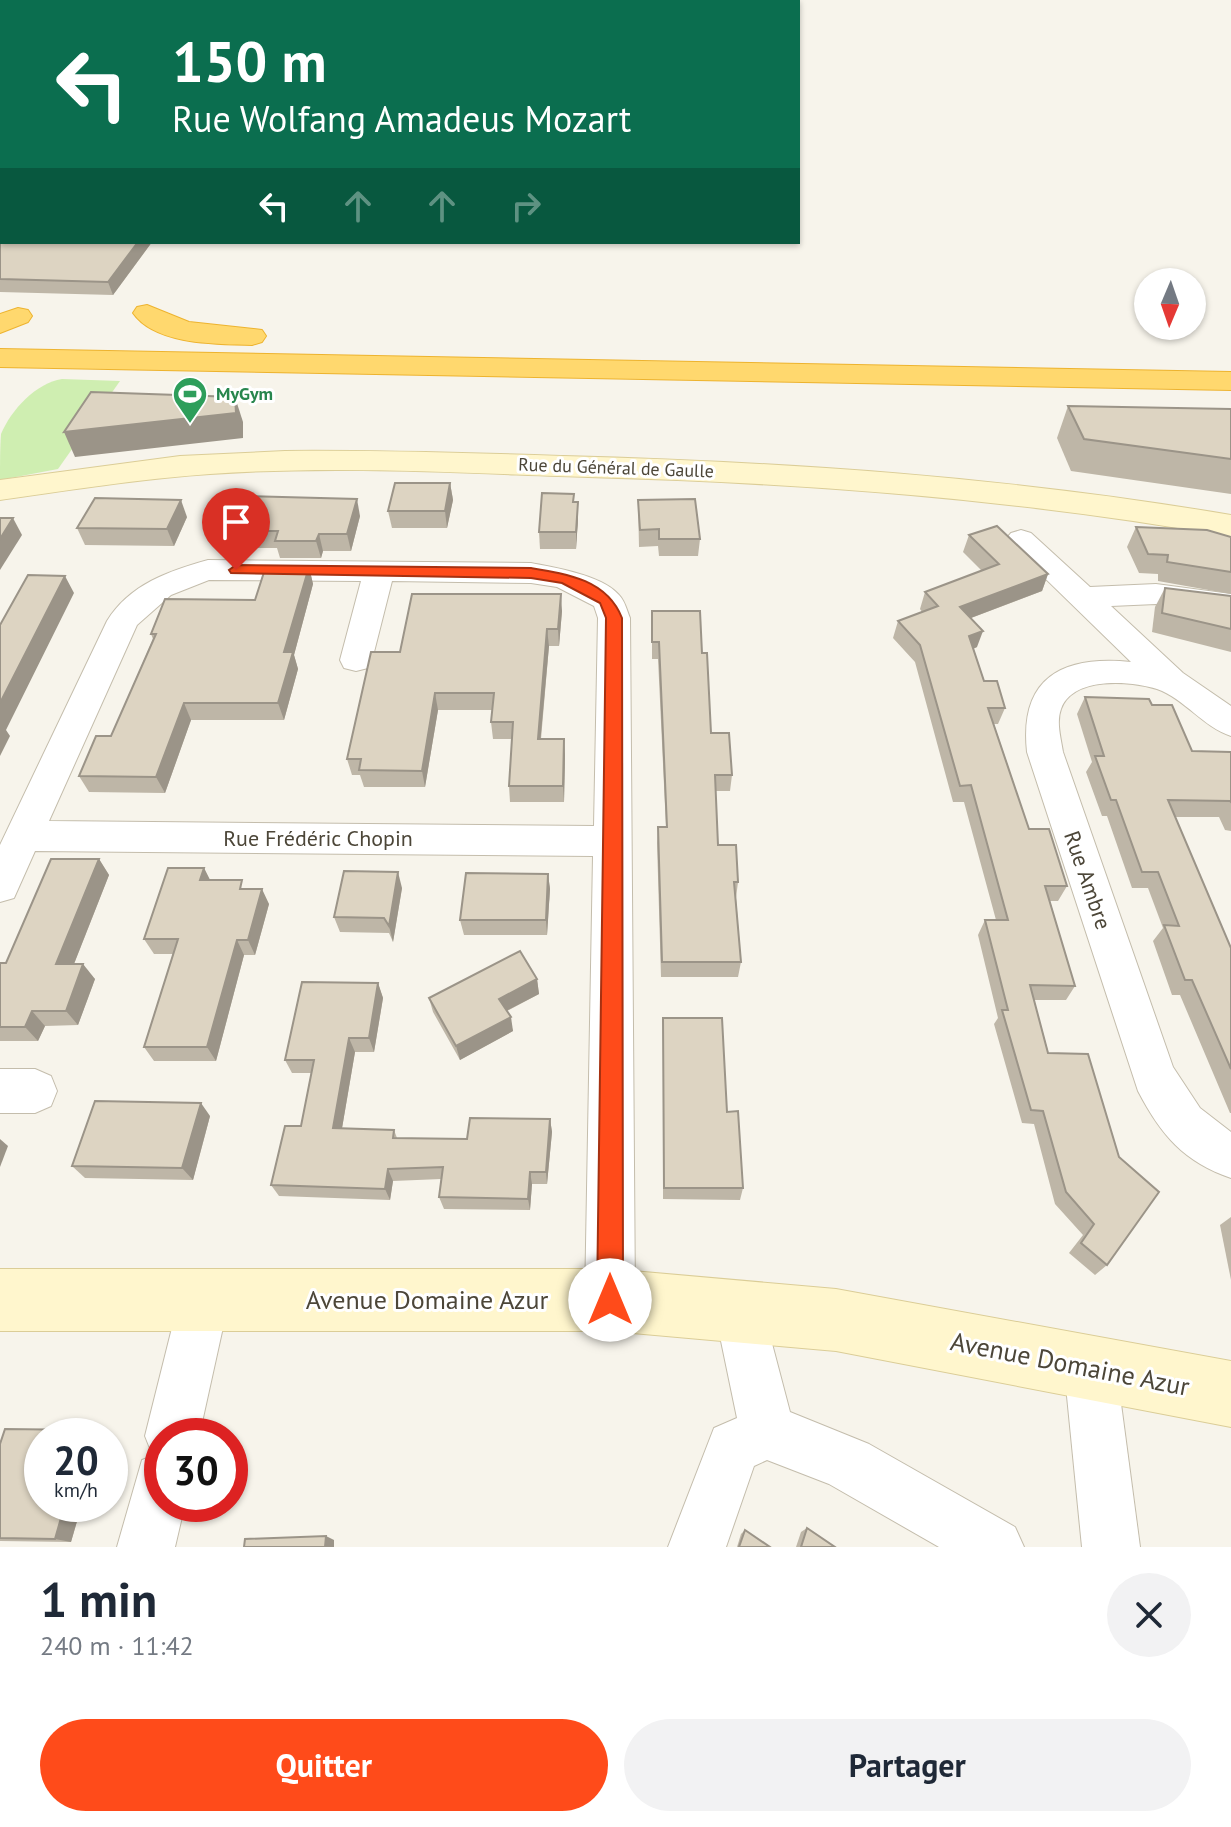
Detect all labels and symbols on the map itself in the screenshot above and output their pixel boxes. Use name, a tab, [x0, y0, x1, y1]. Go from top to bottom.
north arrow	[1134, 268, 1206, 340]
sports icon: MyGym	[171, 375, 209, 425]
place label: MyGym	[216, 382, 273, 405]
street label: Rue du Général de Gaulle	[518, 453, 714, 482]
pin	[202, 488, 270, 570]
street label: Rue Frédéric Chopin	[223, 824, 413, 852]
street label: Rue Ambre	[1058, 827, 1118, 933]
position arrow	[568, 1258, 652, 1342]
street label: Avenue Domaine Azur	[306, 1283, 549, 1316]
street label: Avenue Domaine Azur	[948, 1324, 1193, 1403]
speed limit sign: 30	[144, 1418, 248, 1522]

